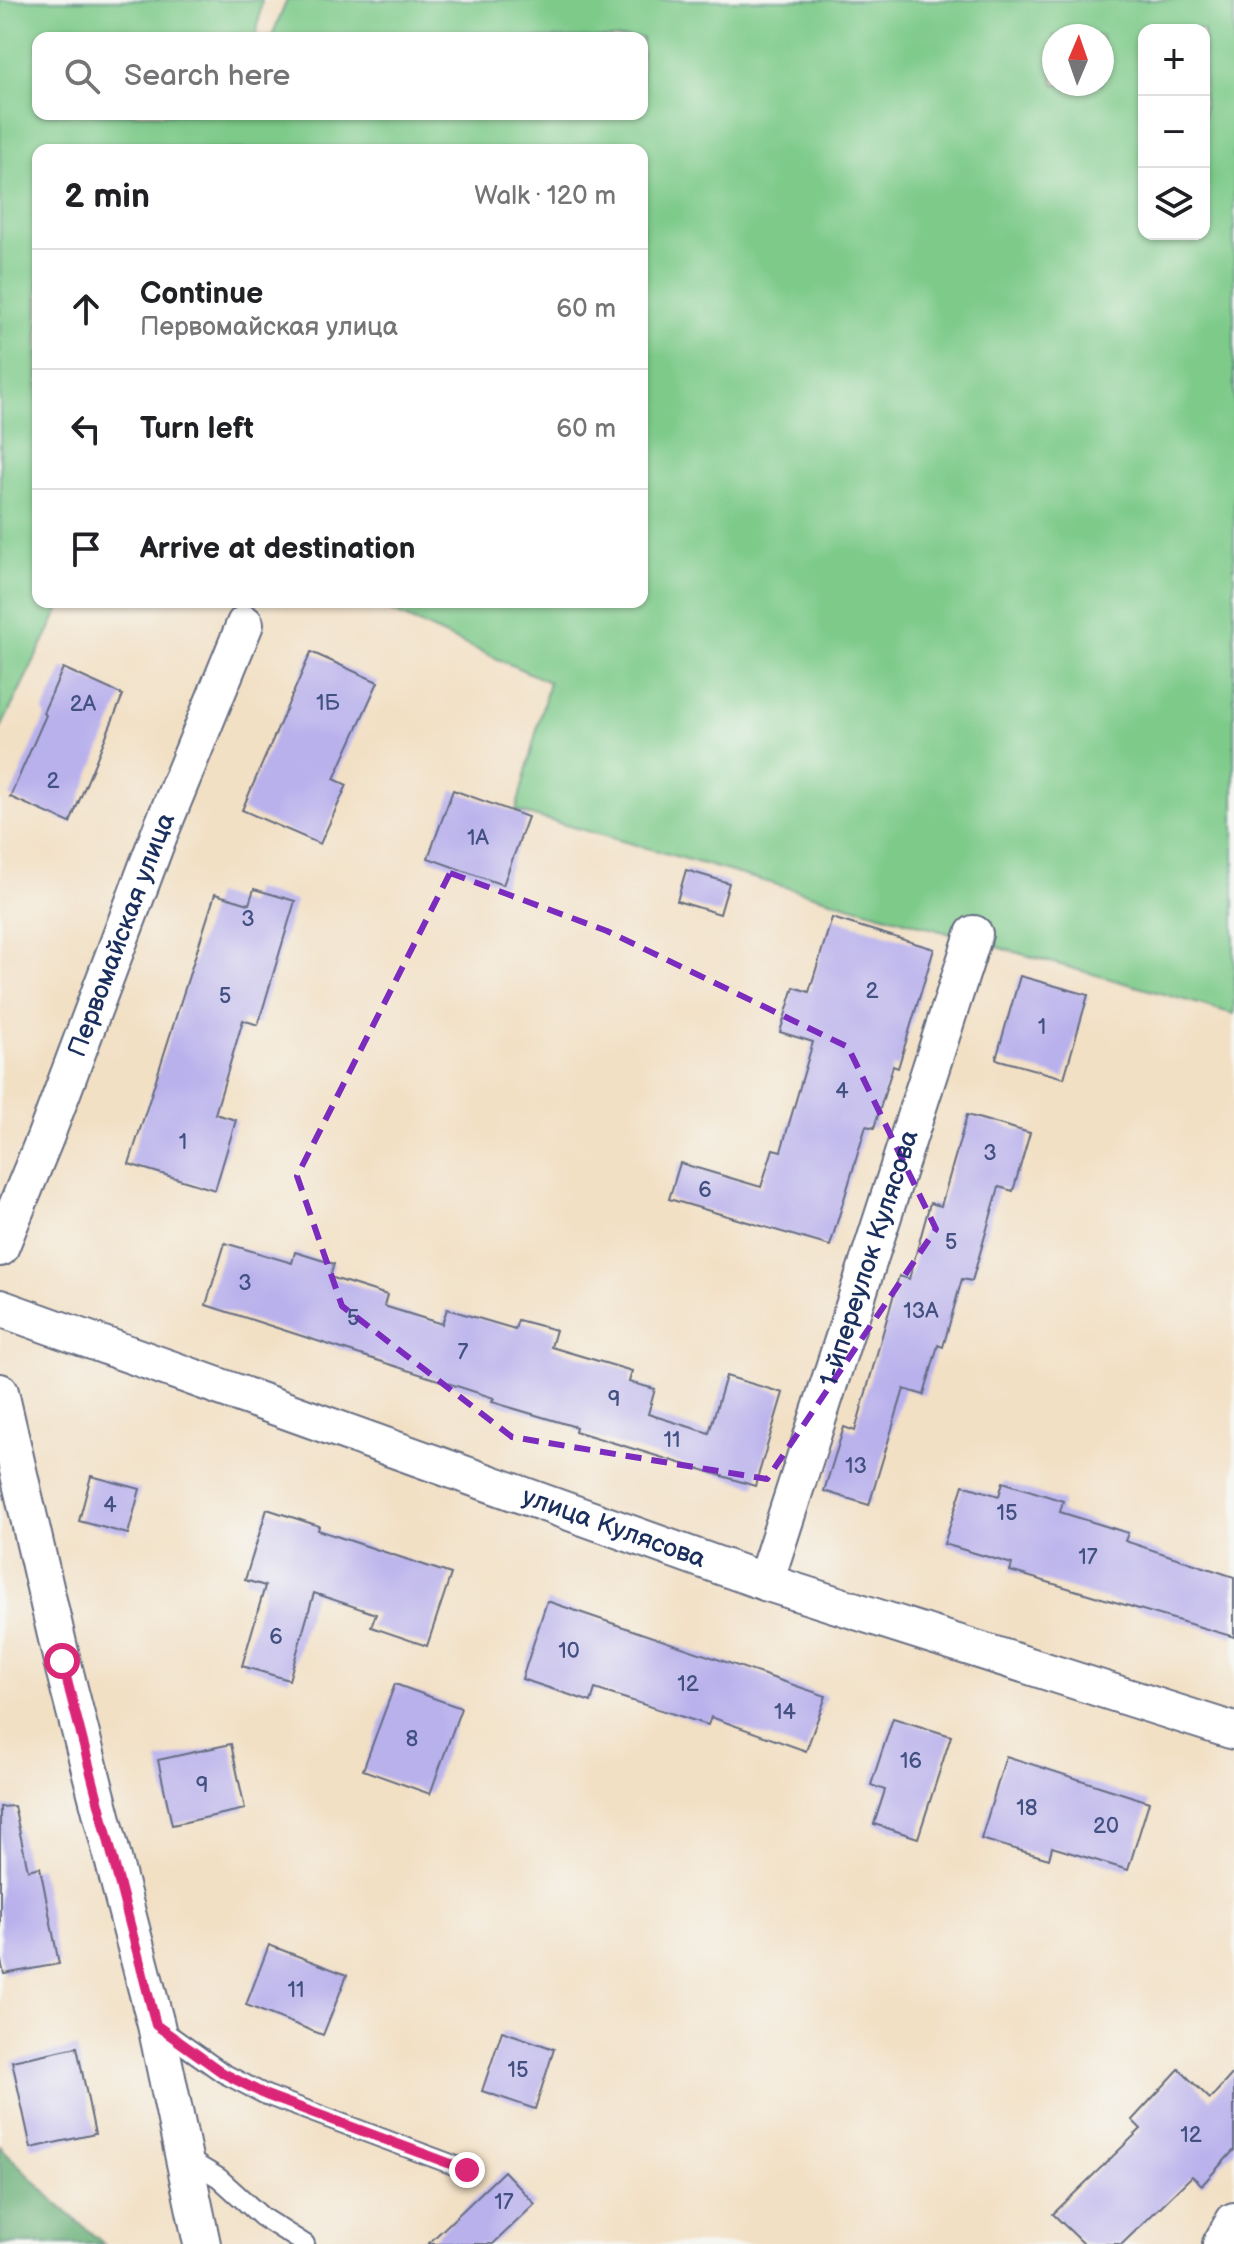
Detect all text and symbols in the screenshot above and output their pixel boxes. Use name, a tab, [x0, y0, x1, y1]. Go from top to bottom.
north arrow	[1042, 24, 1114, 96]
map controls	[1138, 24, 1210, 240]
button: +	[1138, 24, 1210, 96]
search box	[32, 32, 648, 120]
icon: search	[60, 54, 104, 98]
text: Search here	[124, 58, 290, 94]
button: −	[1138, 96, 1210, 168]
button: layers	[1138, 168, 1210, 240]
text: 2 min	[64, 176, 150, 217]
text: Walk · 120 m	[474, 181, 616, 212]
text: Continue	[140, 276, 263, 312]
icon: ahead	[64, 287, 108, 331]
text: 60 m	[556, 294, 616, 325]
text: Первомайская улица	[140, 312, 398, 343]
icon: left	[64, 407, 108, 451]
text: Turn left	[140, 411, 254, 447]
text: 60 m	[556, 414, 616, 445]
icon: arrive	[64, 527, 108, 571]
text: Arrive at destination	[140, 531, 416, 567]
house number: 1Б	[316, 690, 341, 717]
house number: 2А	[70, 691, 97, 718]
house number: 2	[47, 768, 60, 795]
street label: Первомайская улица	[61, 808, 182, 1061]
house number: 1А	[467, 825, 490, 852]
house number: 3	[241, 906, 255, 933]
house number: 2	[866, 978, 879, 1005]
house number: 5	[219, 983, 231, 1010]
house number: 1	[1038, 1014, 1046, 1041]
house number: 4	[835, 1078, 849, 1105]
street label: 1-йпереулок Кулясова	[814, 1126, 925, 1391]
house number: 1	[179, 1129, 187, 1156]
house number: 3	[983, 1140, 997, 1167]
house number: 6	[698, 1177, 712, 1204]
house number: 5	[945, 1229, 957, 1256]
house number: 3	[238, 1270, 252, 1297]
house number: 13А	[903, 1298, 939, 1325]
house number: 5	[347, 1305, 359, 1332]
house number: 7	[458, 1339, 469, 1366]
house number: 9	[608, 1386, 620, 1413]
house number: 11	[663, 1427, 681, 1454]
house number: 13	[845, 1453, 867, 1480]
street label: улица Кулясова	[518, 1481, 710, 1575]
house number: 4	[103, 1492, 117, 1519]
house number: 15	[996, 1500, 1018, 1527]
house number: 17	[1078, 1544, 1098, 1571]
house number: 6	[269, 1624, 283, 1651]
house number: 10	[558, 1638, 580, 1665]
route start	[44, 1643, 80, 1679]
house number: 12	[677, 1671, 699, 1698]
house number: 14	[774, 1699, 797, 1726]
house number: 8	[406, 1726, 418, 1753]
house number: 16	[900, 1748, 922, 1775]
house number: 9	[196, 1772, 208, 1799]
house number: 18	[1016, 1795, 1038, 1822]
house number: 20	[1093, 1813, 1119, 1840]
house number: 11	[287, 1977, 305, 2004]
house number: 15	[507, 2057, 529, 2084]
house number: 12	[1180, 2122, 1202, 2149]
route end	[449, 2152, 485, 2188]
house number: 17	[494, 2189, 514, 2216]

